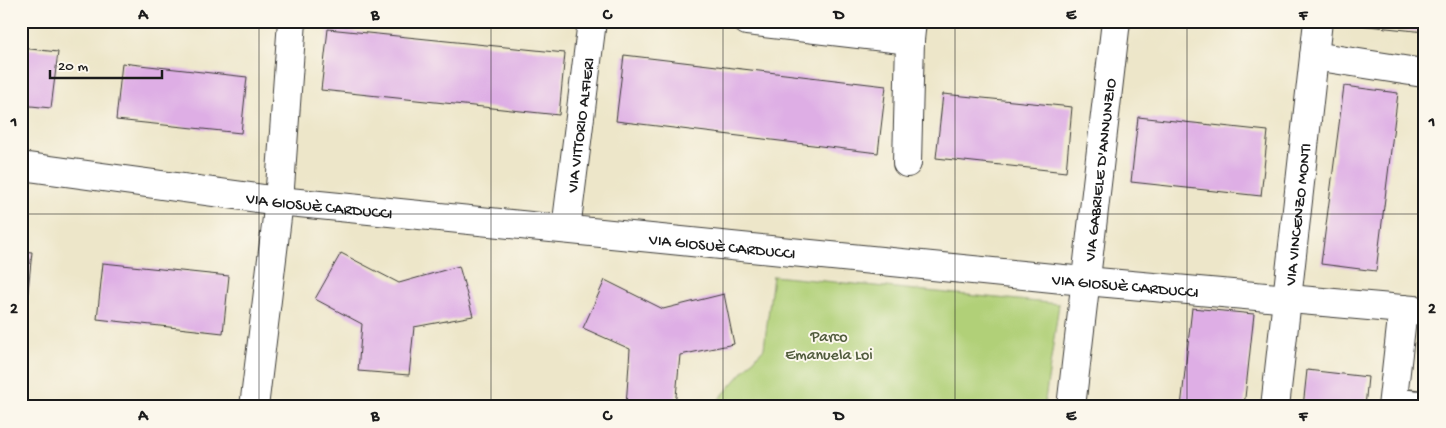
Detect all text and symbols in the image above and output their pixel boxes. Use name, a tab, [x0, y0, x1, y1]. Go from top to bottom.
text: A	[137, 7, 149, 26]
text: B	[370, 7, 380, 26]
text: C	[602, 7, 613, 26]
text: D	[832, 7, 845, 26]
text: E	[1066, 7, 1077, 26]
text: F	[1298, 7, 1309, 26]
scale bar	[50, 48, 162, 80]
street label: VIA VITTORIO ALFIERI	[565, 57, 600, 195]
text: 20 m	[58, 58, 88, 76]
street label: VIA GABRIELE D'ANNUNZIO	[1082, 77, 1122, 263]
text: 1	[10, 114, 17, 133]
text: 1	[1428, 114, 1435, 133]
street label: VIA VINCENZO MONTI	[1282, 142, 1317, 288]
street label: VIA GIOSUÈ CARDUCCI	[244, 190, 393, 225]
street label: VIA GIOSUÈ CARDUCCI	[647, 232, 796, 265]
street label: VIA GIOSUÈ CARDUCCI	[1050, 272, 1199, 304]
text: 2	[10, 301, 18, 320]
text: 2	[1428, 301, 1436, 320]
park label: Parco Emanuela Loi	[785, 329, 873, 366]
text: A	[137, 408, 149, 427]
text: B	[370, 408, 380, 427]
text: C	[602, 408, 613, 427]
text: D	[832, 408, 845, 427]
text: E	[1066, 408, 1077, 427]
text: F	[1298, 408, 1309, 427]

